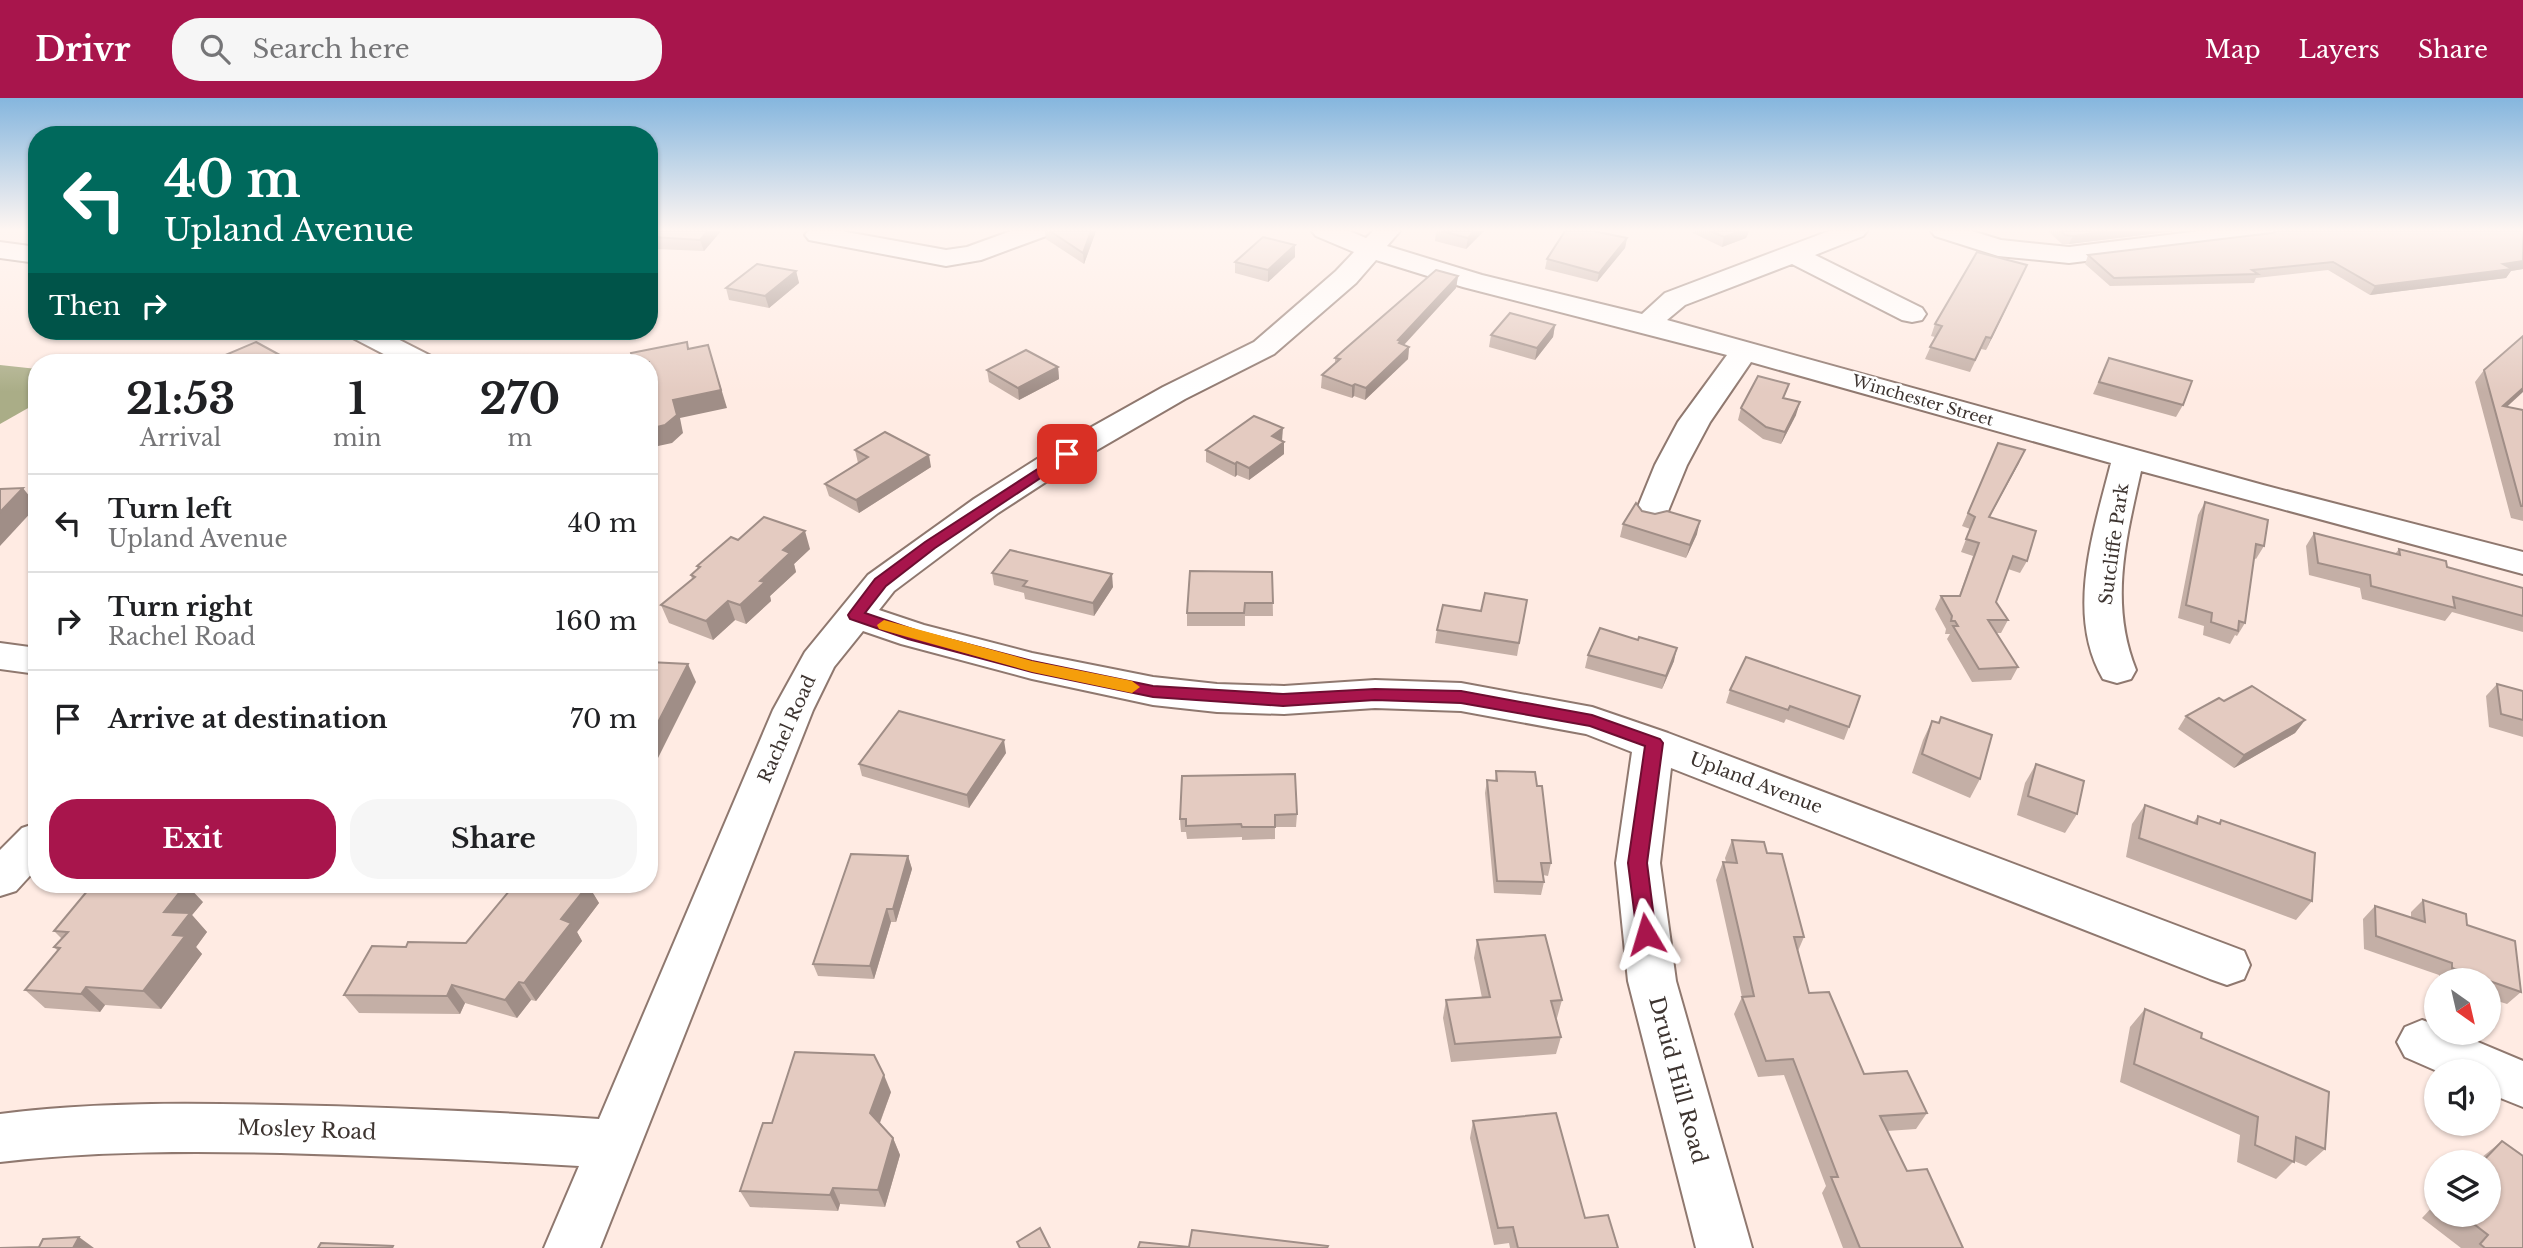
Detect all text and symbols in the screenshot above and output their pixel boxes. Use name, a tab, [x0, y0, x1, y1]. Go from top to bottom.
search box	[172, 18, 662, 81]
text: Drivr	[35, 29, 130, 70]
icon: search	[196, 30, 234, 68]
text: Search here	[252, 33, 410, 65]
text: Map	[2205, 35, 2261, 64]
text: Layers	[2299, 35, 2380, 64]
text: Share	[2418, 35, 2488, 64]
text: 40 m	[164, 149, 301, 210]
icon: left	[49, 154, 140, 245]
text: Upland Avenue	[164, 210, 414, 250]
icon: right	[135, 287, 173, 325]
text: Then	[49, 290, 121, 322]
street label: Winchester Street	[1849, 370, 1996, 430]
text: 21:53	[126, 373, 235, 425]
text: 1	[348, 373, 366, 425]
text: 270	[479, 373, 560, 425]
text: Arrival	[140, 424, 221, 452]
text: min	[333, 424, 381, 452]
text: m	[507, 424, 532, 452]
pin	[1037, 424, 1097, 484]
icon: arrive	[1048, 435, 1086, 473]
street label: Sutcliffe Park	[2095, 482, 2133, 606]
text: Turn left	[108, 493, 232, 525]
icon: left	[49, 504, 87, 542]
text: 40 m	[568, 507, 637, 539]
text: Upland Avenue	[108, 525, 288, 553]
text: Turn right	[108, 591, 253, 623]
icon: right	[49, 602, 87, 640]
text: 160 m	[555, 605, 637, 637]
text: Rachel Road	[108, 623, 255, 651]
street label: Rachel Road	[753, 672, 821, 786]
icon: arrive	[49, 700, 87, 738]
text: Arrive at destination	[108, 703, 388, 735]
text: 70 m	[570, 703, 637, 735]
street label: Upland Avenue	[1686, 748, 1826, 818]
button: Exit	[49, 799, 336, 879]
button: Share	[350, 799, 637, 879]
position arrow	[1609, 897, 1683, 971]
north arrow	[2424, 968, 2501, 1045]
map controls	[2424, 968, 2501, 1227]
street label: Druid Hill Road	[1643, 993, 1713, 1167]
button: sound	[2424, 1059, 2501, 1136]
street label: Mosley Road	[237, 1115, 377, 1145]
button: layers	[2424, 1150, 2501, 1227]

